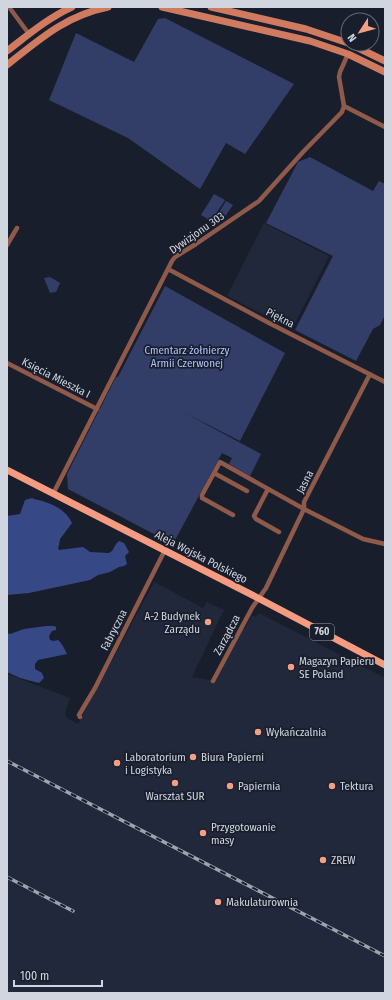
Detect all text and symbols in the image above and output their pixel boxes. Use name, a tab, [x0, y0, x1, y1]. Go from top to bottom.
north arrow	[340, 12, 380, 52]
text: N	[345, 31, 360, 44]
street label: Dywizjonu 303	[167, 209, 227, 257]
street label: Piękna	[264, 305, 296, 331]
park label: Cmentarz żołnierzy Armii Czerwonej	[145, 344, 230, 370]
street label: Księcia Mieszka I	[20, 355, 92, 401]
street label: Jasna	[294, 468, 316, 496]
street label: Aleja Wojska Polskiego	[153, 528, 250, 586]
street label: Fabryczna	[98, 607, 130, 653]
place label: A-2 Budynek Zarządu	[145, 610, 201, 636]
street label: Zarządcza	[211, 613, 243, 657]
marker: A-2 Budynek Zarządu	[203, 617, 213, 627]
road number: 760	[310, 624, 334, 640]
place label: Magazyn Papieru SE Poland	[299, 655, 374, 681]
marker: Magazyn Papieru SE Poland	[286, 662, 296, 672]
place label: Wykańczalnia	[266, 726, 326, 739]
marker: Wykańczalnia	[253, 727, 263, 737]
place label: Laboratorium i Logistyka	[125, 751, 186, 777]
place label: Biura Papierni	[201, 751, 264, 764]
marker: Biura Papierni	[188, 752, 198, 762]
marker: Laboratorium i Logistyka	[112, 758, 122, 768]
marker: Warsztat SUR	[170, 778, 180, 788]
place label: Papiernia	[238, 780, 280, 793]
place label: Tektura	[340, 780, 373, 793]
marker: Papiernia	[225, 781, 235, 791]
marker: Tektura	[327, 781, 337, 791]
place label: Warsztat SUR	[145, 790, 205, 803]
place label: Przygotowanie masy	[211, 821, 276, 847]
marker: Przygotowanie masy	[198, 828, 208, 838]
place label: ZREW	[331, 854, 356, 867]
marker: ZREW	[318, 855, 328, 865]
place label: Makulaturownia	[226, 896, 298, 909]
marker: Makulaturownia	[213, 897, 223, 907]
scale bar	[14, 962, 102, 988]
text: 100 m	[20, 969, 49, 983]

